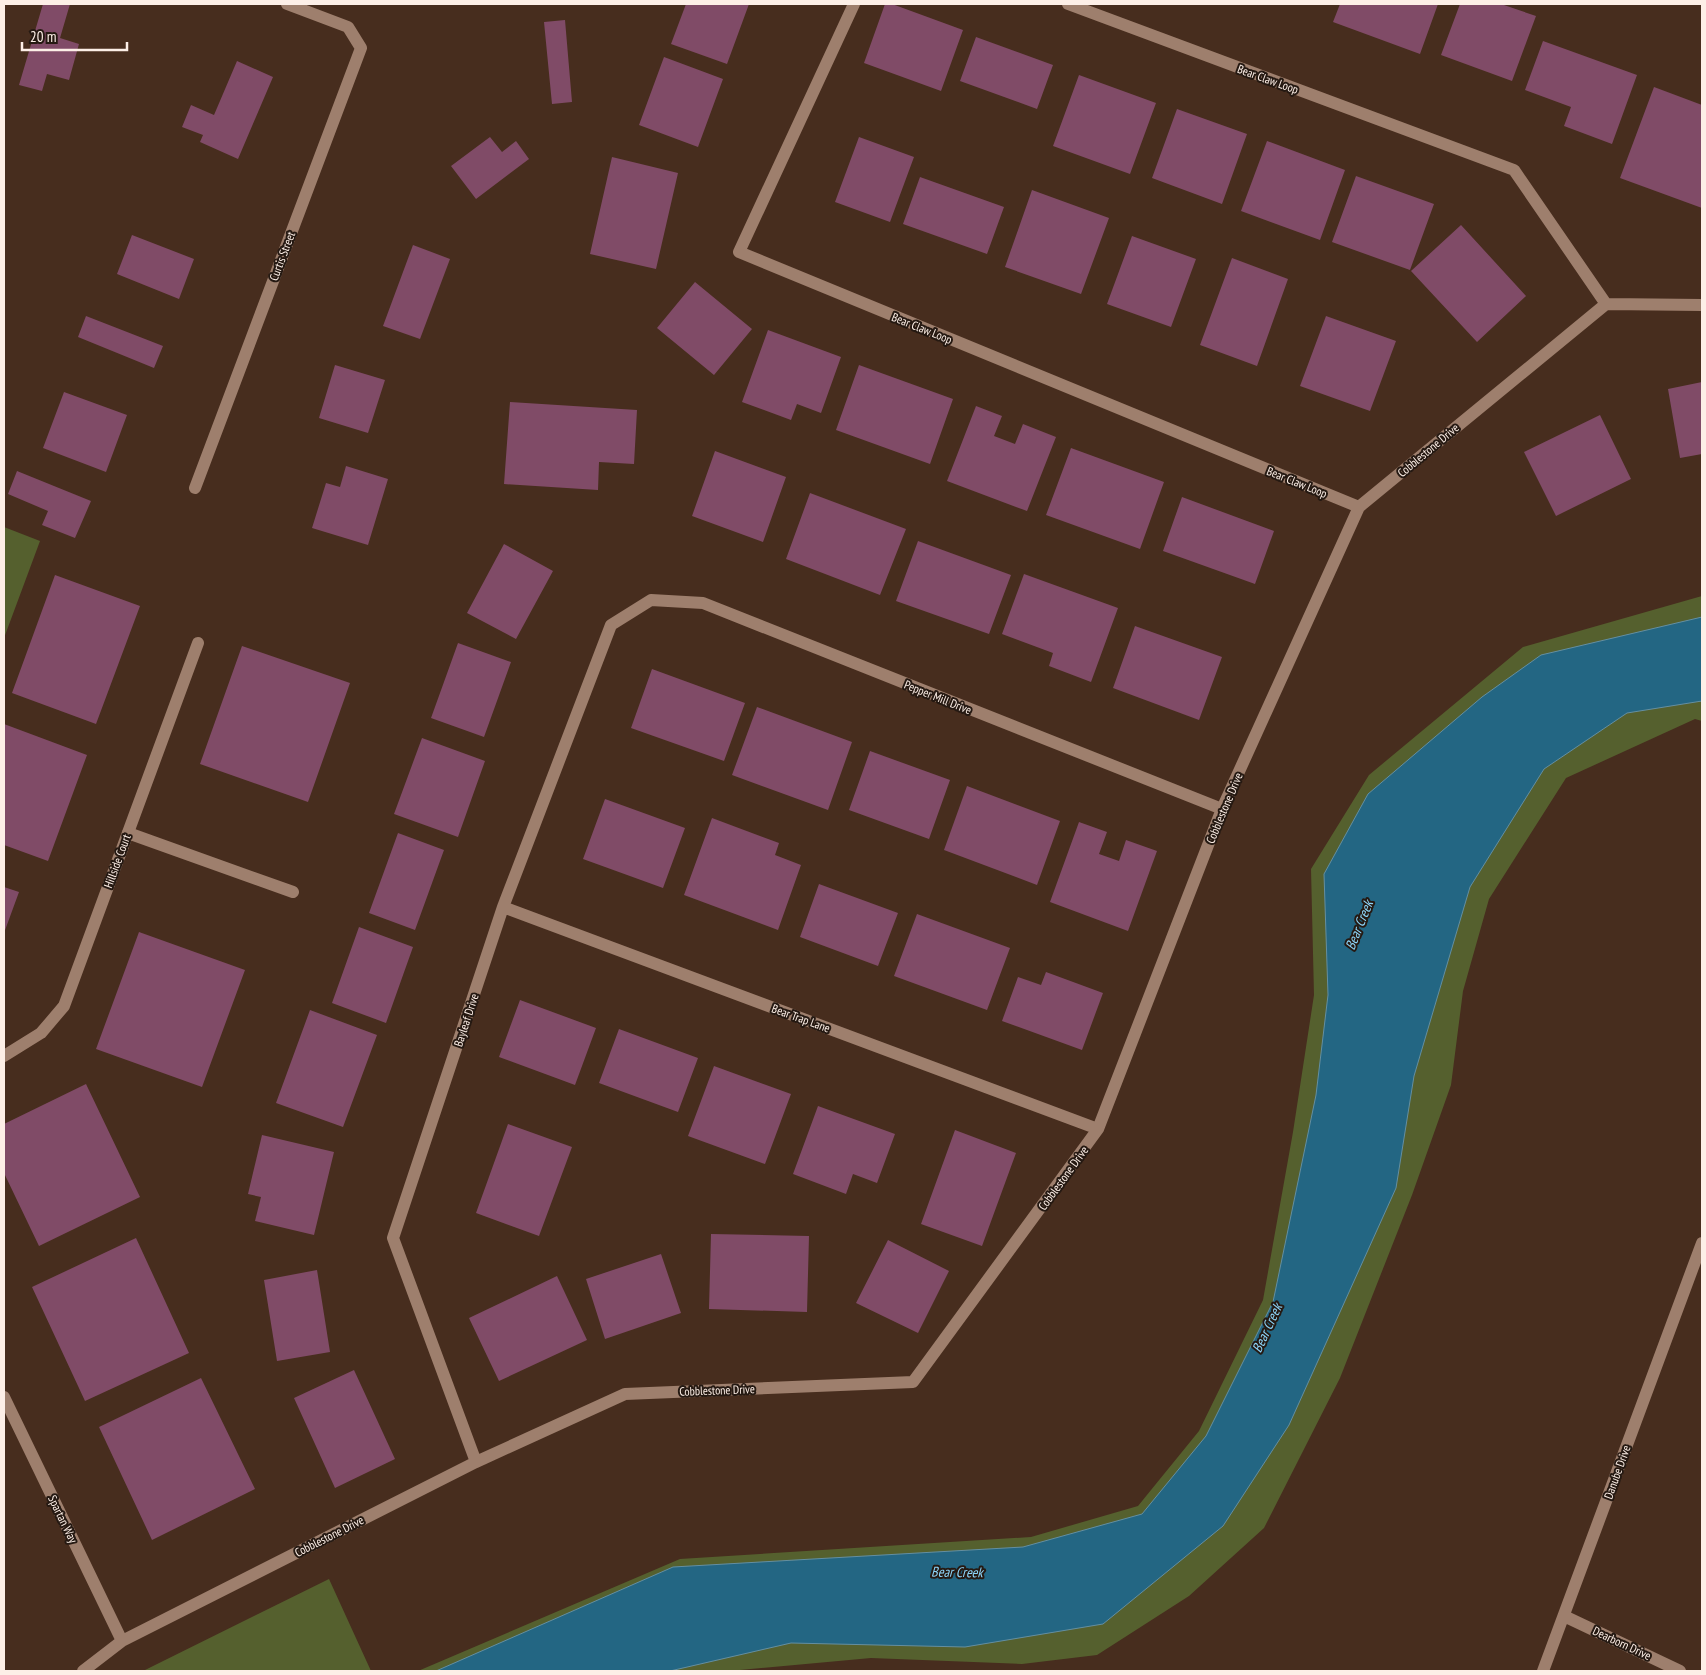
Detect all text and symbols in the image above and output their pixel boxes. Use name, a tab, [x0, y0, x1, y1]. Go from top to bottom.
scale bar	[22, 20, 128, 52]
text: 20 m	[30, 27, 56, 46]
street label: Bear Claw Loop	[1235, 61, 1301, 97]
street label: Curtis Street	[266, 229, 298, 283]
street label: Bear Claw Loop	[890, 309, 954, 347]
street label: Cobblestone Drive	[1394, 420, 1462, 480]
street label: Bear Claw Loop	[1265, 463, 1329, 501]
street label: Pepper Mill Drive	[902, 677, 974, 717]
street label: Cobblestone Drive	[1202, 770, 1246, 846]
street label: Hillside Court	[100, 831, 134, 890]
water label: Bear Creek	[1341, 896, 1378, 952]
street label: Bayleaf Drive	[450, 992, 482, 1048]
street label: Bear Trap Lane	[770, 1001, 832, 1035]
street label: Cobblestone Drive	[1035, 1143, 1091, 1213]
water label: Bear Creek	[1248, 1299, 1287, 1355]
street label: Cobblestone Drive	[679, 1381, 755, 1399]
street label: Danube Drive	[1600, 1443, 1634, 1501]
street label: Spartan Way	[45, 1493, 81, 1546]
street label: Cobblestone Drive	[292, 1512, 366, 1560]
water label: Bear Creek	[931, 1563, 985, 1581]
street label: Dearborn Drive	[1590, 1623, 1654, 1663]

